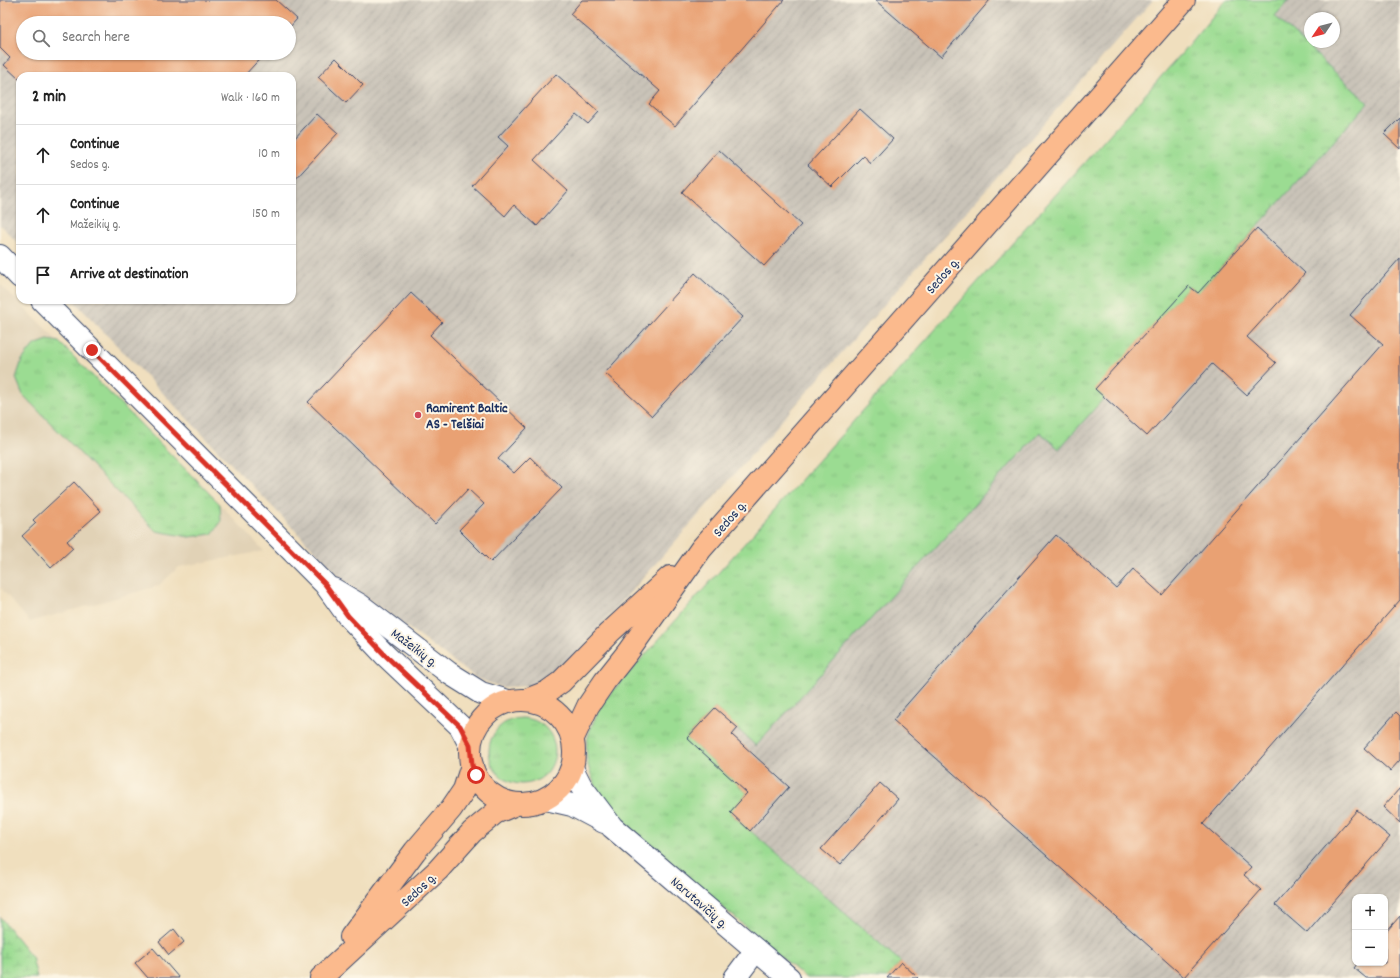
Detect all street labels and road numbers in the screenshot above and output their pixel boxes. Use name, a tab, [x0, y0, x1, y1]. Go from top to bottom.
street label: Sedos g.	[922, 254, 965, 299]
street label: Sedos g.	[709, 497, 752, 542]
street label: Mažeikių g.	[386, 624, 442, 673]
street label: Sedos g.	[397, 869, 442, 912]
street label: Narutavičių g.	[665, 873, 732, 934]

